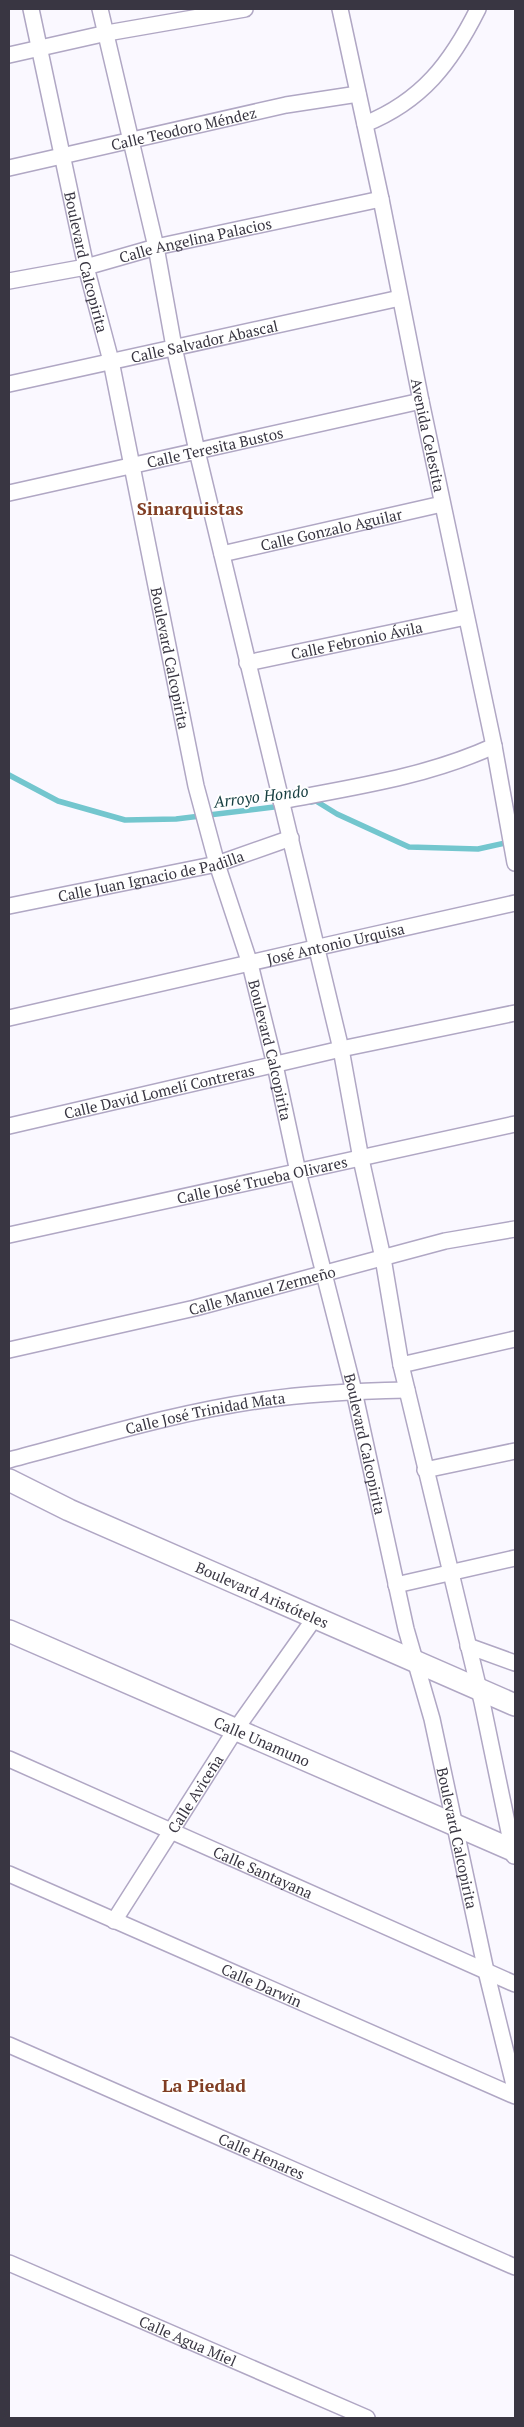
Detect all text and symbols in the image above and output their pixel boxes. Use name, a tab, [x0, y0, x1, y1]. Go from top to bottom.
street label: Calle Teodoro Méndez	[109, 102, 258, 155]
street label: Boulevard Calcopirita	[60, 190, 113, 335]
street label: Calle Angelina Palacios	[117, 213, 273, 267]
street label: Calle Salvador Abascal	[129, 315, 280, 367]
street label: Avenida Celestita	[407, 376, 450, 494]
street label: Calle Teresita Bustos	[145, 422, 285, 472]
district label: Sinarquistas	[137, 496, 243, 520]
street label: Calle Gonzalo Aguilar	[258, 503, 404, 555]
street label: Boulevard Calcopirita	[146, 585, 194, 731]
street label: Calle Febronio Ávila	[289, 616, 425, 664]
water label: Arroyo Hondo	[211, 779, 310, 813]
street label: Calle Juan Ignacio de Padilla	[56, 845, 247, 906]
street label: José Antonio Urquisa	[265, 918, 407, 969]
street label: Boulevard Calcopirita	[244, 977, 297, 1123]
street label: Calle David Lomelí Contreras	[62, 1059, 256, 1123]
street label: Calle José Trueba Olivares	[175, 1151, 349, 1208]
street label: Calle Manuel Zermeño	[187, 1261, 338, 1319]
street label: Boulevard Calcopirita	[340, 1371, 391, 1517]
street label: Calle José Trinidad Mata	[123, 1387, 287, 1438]
street label: Boulevard Aristóteles	[193, 1557, 332, 1632]
street label: Calle Unamuno	[211, 1711, 313, 1771]
street label: Calle Aviceña	[163, 1750, 228, 1837]
street label: Boulevard Calcopirita	[433, 1765, 482, 1911]
street label: Calle Santayana	[210, 1841, 316, 1903]
street label: Calle Darwin	[218, 1958, 305, 2011]
district label: La Piedad	[162, 2073, 246, 2097]
street label: Calle Henares	[215, 2128, 308, 2184]
street label: Calle Agua Miel	[136, 2311, 240, 2370]

